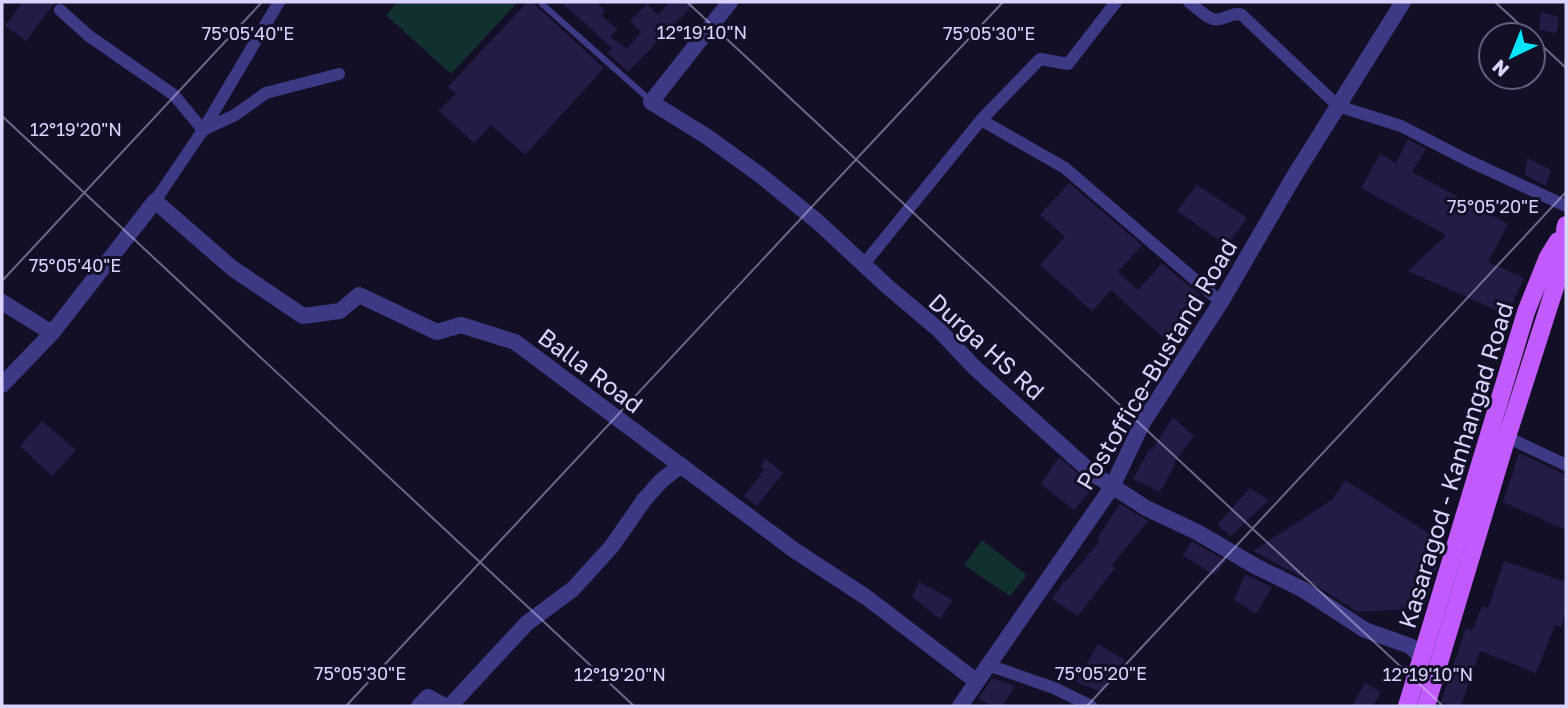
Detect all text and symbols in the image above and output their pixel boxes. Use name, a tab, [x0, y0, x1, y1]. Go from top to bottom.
text: 12°19'10"N	[657, 21, 747, 43]
north arrow	[1477, 21, 1547, 91]
text: 75°05'40"E	[202, 22, 294, 44]
text: 75°05'30"E	[943, 22, 1035, 44]
text: N	[1487, 55, 1513, 82]
text: 12°19'20"N	[30, 118, 122, 140]
text: 75°05'20"E	[1447, 195, 1539, 217]
street label: Postoffice-Bustand Road	[1070, 233, 1242, 495]
text: 75°05'40"E	[29, 254, 121, 276]
street label: Durga HS Rd	[923, 287, 1051, 405]
street label: Kasaragod - Kanhangad Road	[1392, 298, 1518, 632]
street label: Balla Road	[533, 321, 649, 419]
text: 75°05'30"E	[314, 662, 406, 684]
text: 75°05'20"E	[1055, 662, 1147, 684]
text: 12°19'20"N	[574, 663, 666, 685]
text: 12°19'10"N	[1383, 663, 1473, 685]

